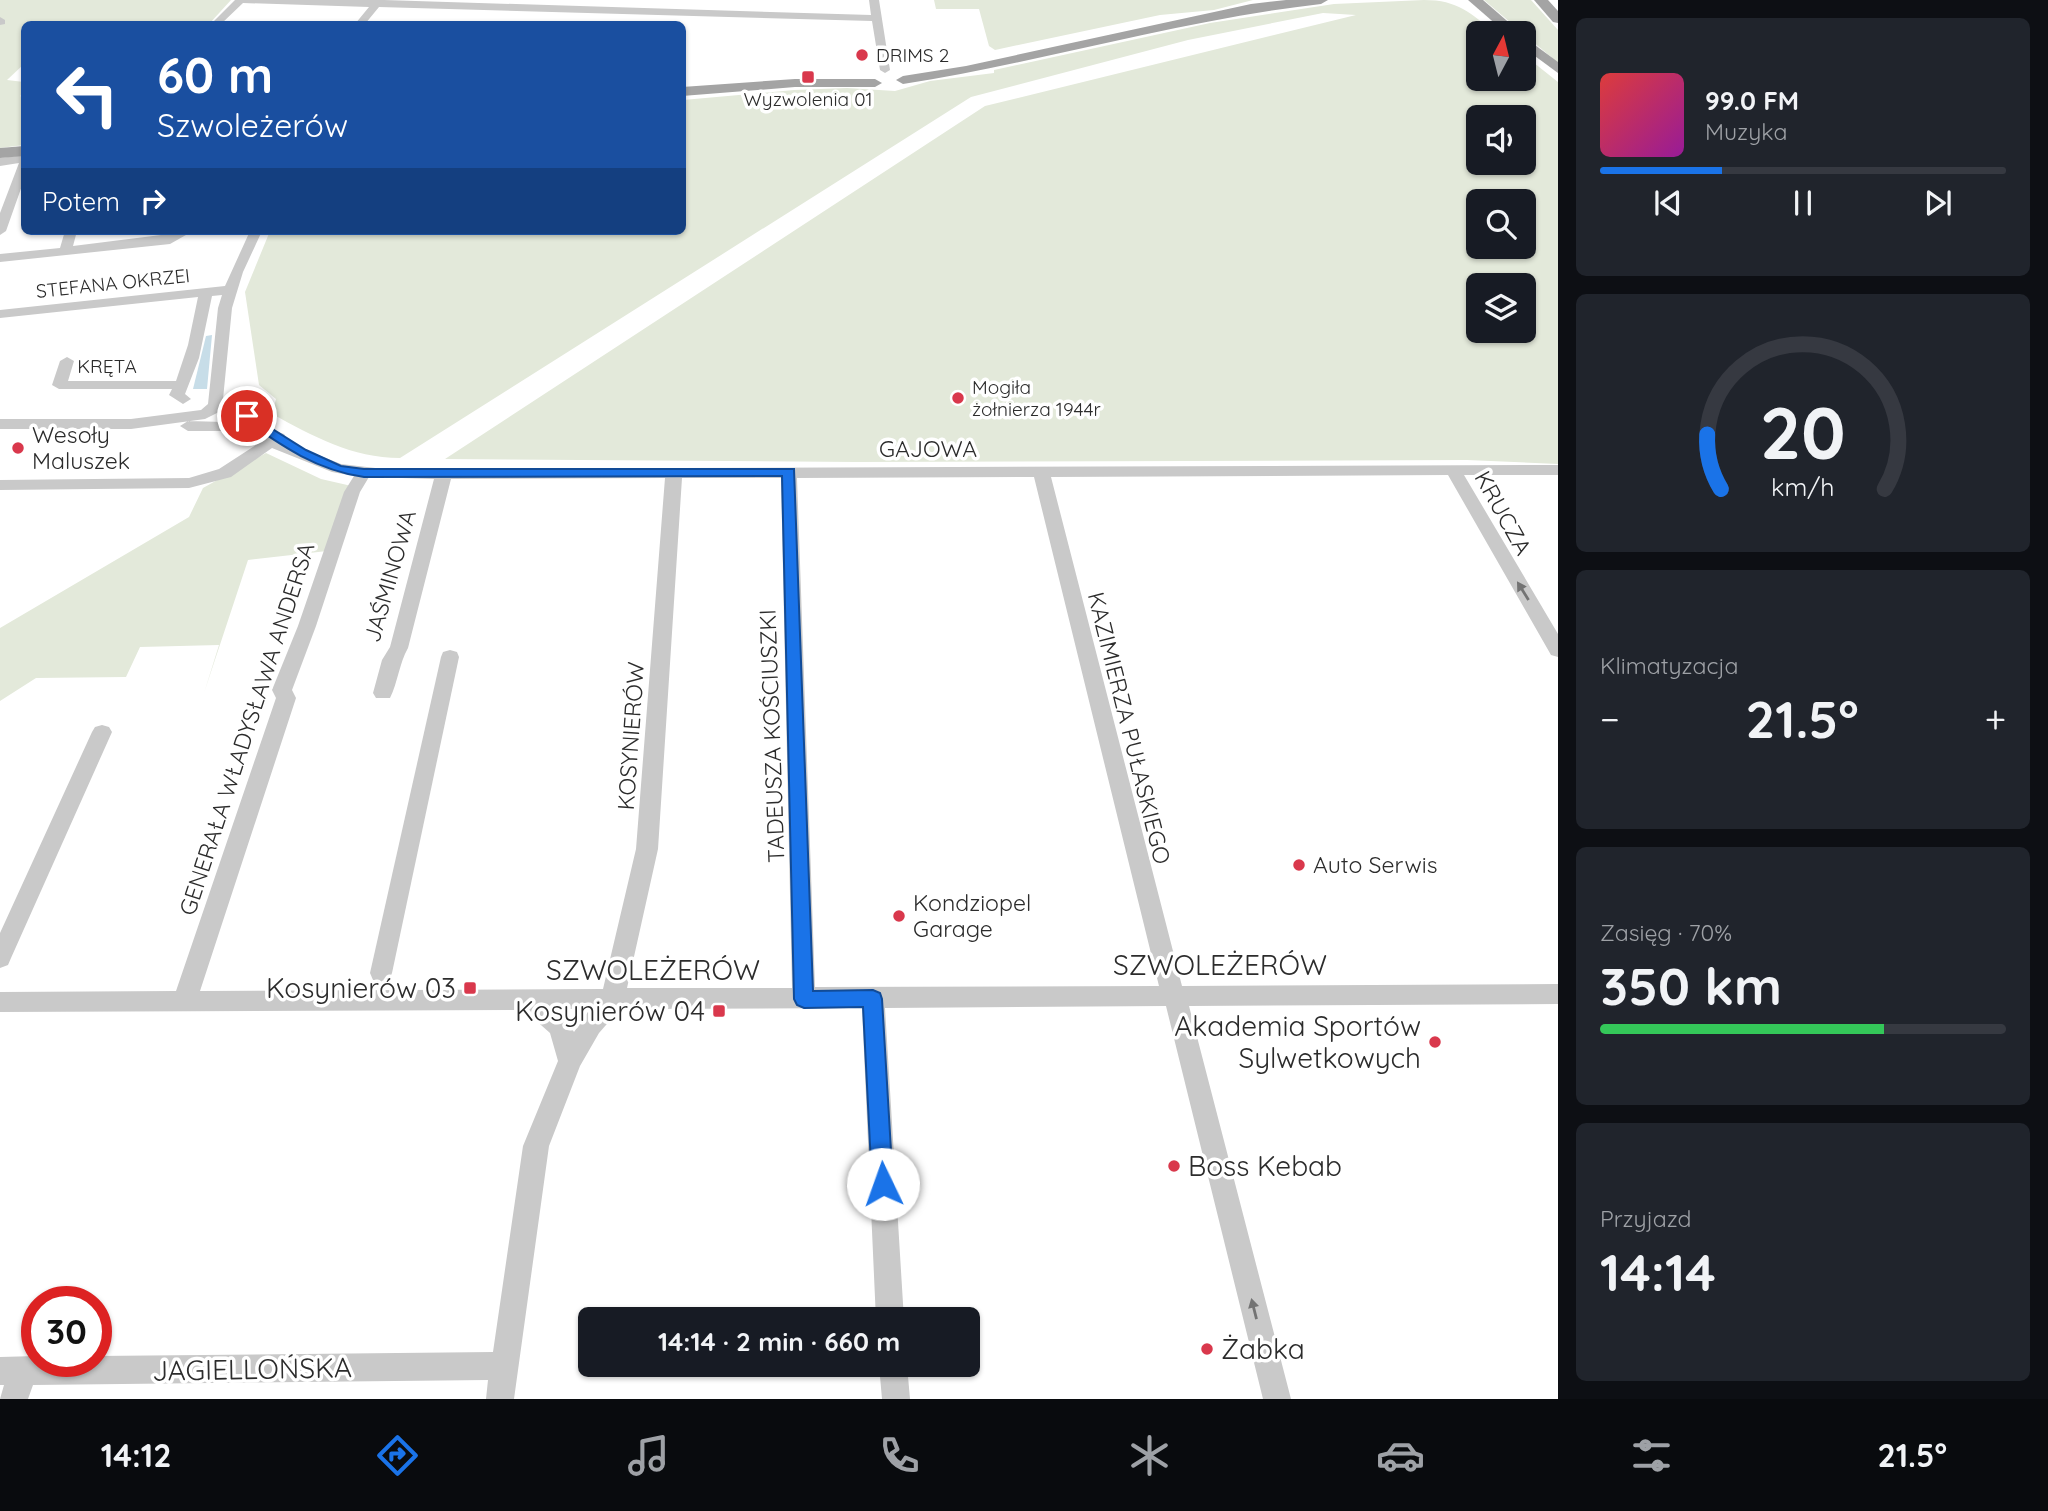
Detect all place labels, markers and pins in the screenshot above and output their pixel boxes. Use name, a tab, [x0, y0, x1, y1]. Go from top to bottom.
place label: DRIMS 2	[876, 43, 949, 67]
marker: DRIMS 2	[854, 47, 870, 63]
marker: Wyzwolenia 01	[800, 69, 816, 85]
place label: Wyzwolenia 01	[743, 87, 873, 111]
place label: Mogiła żołnierza 1944r	[972, 375, 1102, 421]
pin	[217, 386, 277, 446]
marker: Mogiła żołnierza 1944r	[950, 390, 966, 406]
place label: Wesoły Maluszek	[32, 420, 130, 475]
marker: Wesoły Maluszek	[10, 440, 26, 456]
place label: Auto Serwis	[1313, 850, 1438, 879]
marker: Auto Serwis	[1291, 857, 1307, 873]
place label: Kondziopel Garage	[913, 888, 1031, 943]
marker: Kondziopel Garage	[891, 908, 907, 924]
place label: Kosynierów 03	[266, 970, 456, 1005]
marker: Kosynierów 03	[462, 980, 478, 996]
place label: Kosynierów 04	[515, 993, 705, 1028]
marker: Kosynierów 04	[711, 1003, 727, 1019]
place label: Akademia Sportów Sylwetkowych	[1174, 1008, 1421, 1075]
marker: Akademia Sportów Sylwetkowych	[1427, 1034, 1443, 1050]
place label: Boss Kebab	[1188, 1148, 1342, 1183]
marker: Boss Kebab	[1166, 1158, 1182, 1174]
place label: Żabka	[1221, 1331, 1305, 1366]
marker: Żabka	[1199, 1341, 1215, 1357]

